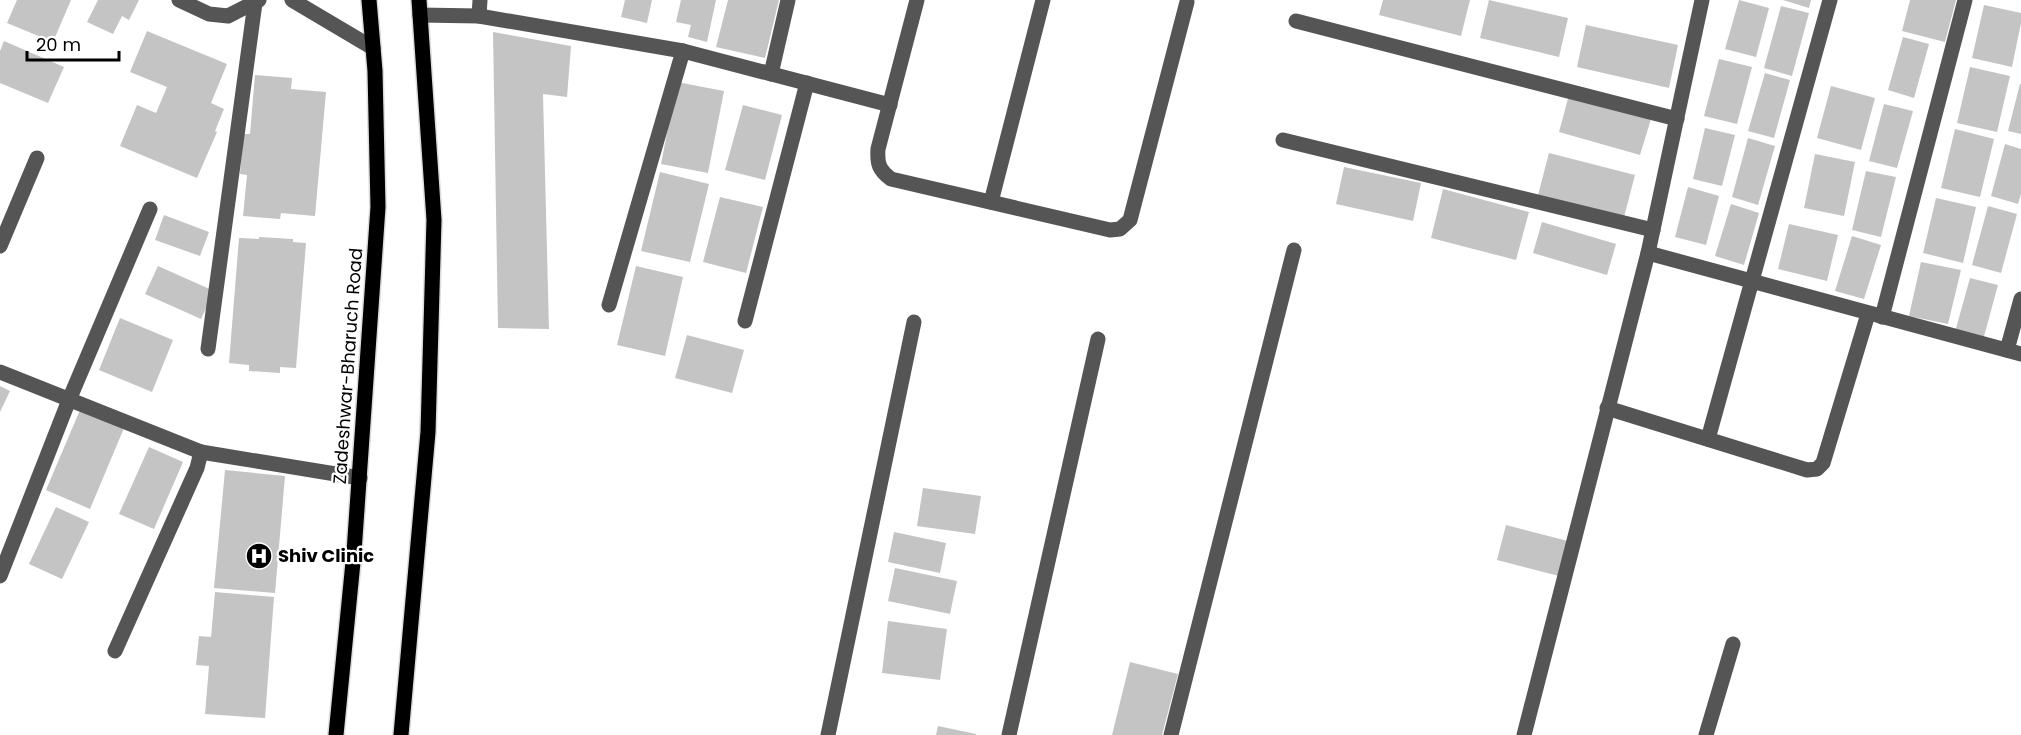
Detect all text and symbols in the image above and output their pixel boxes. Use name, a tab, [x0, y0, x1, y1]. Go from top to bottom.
scale bar	[27, 24, 118, 62]
text: 20 m	[36, 32, 81, 57]
street label: Zadeshwar-Bharuch Road	[327, 247, 368, 485]
hospital icon: Shiv Clinic	[244, 541, 274, 571]
place label: Shiv Clinic	[278, 543, 374, 568]

